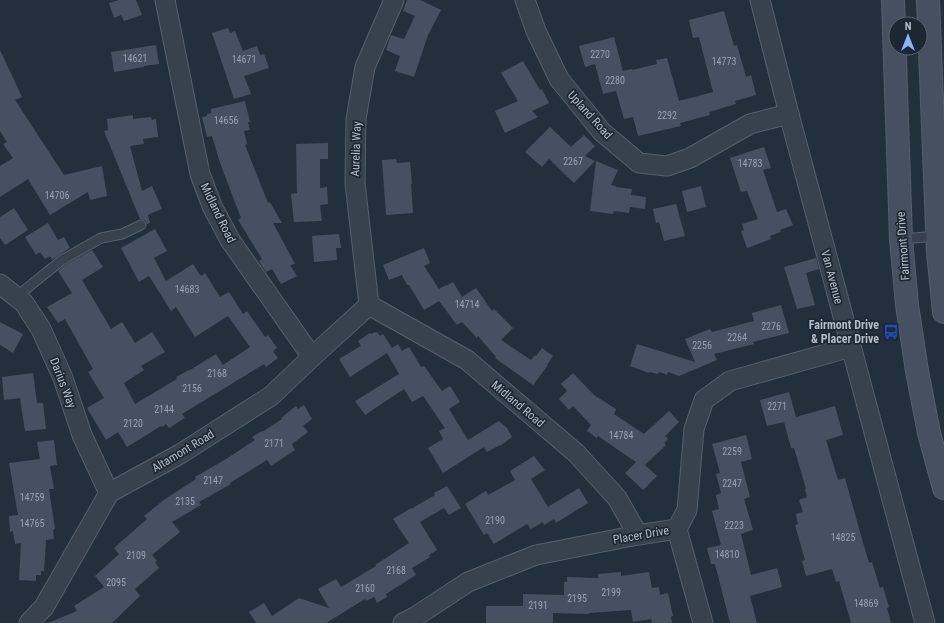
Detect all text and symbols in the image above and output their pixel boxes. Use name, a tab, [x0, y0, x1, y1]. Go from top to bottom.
north arrow	[888, 16, 928, 56]
text: N	[905, 20, 912, 33]
house number: 2270	[590, 49, 610, 60]
house number: 14621	[123, 53, 147, 64]
house number: 14671	[232, 54, 256, 65]
house number: 14773	[712, 56, 736, 67]
house number: 2280	[605, 75, 625, 86]
street label: Upland Road	[565, 88, 615, 142]
house number: 2292	[657, 110, 677, 121]
house number: 14656	[214, 115, 238, 126]
street label: Aurelia Way	[348, 121, 364, 177]
house number: 2267	[563, 156, 583, 167]
house number: 14783	[738, 158, 762, 169]
street label: Midland Road	[197, 181, 239, 245]
house number: 14706	[45, 190, 69, 201]
street label: Fairmont Drive	[894, 211, 912, 281]
street label: Van Avenue	[818, 248, 846, 306]
house number: 14683	[175, 284, 199, 295]
house number: 14714	[455, 299, 479, 310]
place label: Fairmont Drive & Placer Drive	[809, 318, 879, 346]
house number: 2276	[761, 321, 781, 332]
bus stop icon: Fairmont Drive & Placer Drive	[882, 323, 900, 341]
house number: 2264	[727, 332, 747, 343]
house number: 2256	[692, 340, 712, 351]
street label: Darius Way	[47, 356, 79, 410]
house number: 2168	[207, 368, 227, 379]
street label: Midland Road	[489, 378, 547, 430]
house number: 2156	[182, 383, 202, 394]
house number: 2271	[767, 401, 787, 412]
house number: 2144	[154, 404, 174, 415]
house number: 2120	[123, 418, 143, 429]
street label: Altamont Road	[149, 427, 217, 475]
house number: 14784	[609, 430, 633, 441]
house number: 2171	[264, 438, 284, 449]
house number: 2259	[722, 446, 742, 457]
house number: 2147	[203, 475, 223, 486]
house number: 2247	[722, 478, 742, 489]
house number: 14759	[20, 492, 44, 503]
house number: 2135	[175, 496, 195, 507]
house number: 2190	[485, 515, 505, 526]
house number: 14765	[20, 518, 44, 529]
house number: 2223	[724, 520, 744, 531]
street label: Placer Drive	[612, 523, 670, 547]
house number: 14825	[831, 532, 855, 543]
house number: 14810	[715, 549, 739, 560]
house number: 2109	[126, 550, 146, 561]
house number: 2168	[386, 565, 406, 576]
house number: 2095	[106, 577, 126, 588]
house number: 2160	[355, 583, 375, 594]
house number: 2199	[601, 587, 621, 598]
house number: 2195	[567, 593, 587, 604]
house number: 14869	[854, 598, 878, 609]
house number: 2191	[528, 600, 548, 611]

